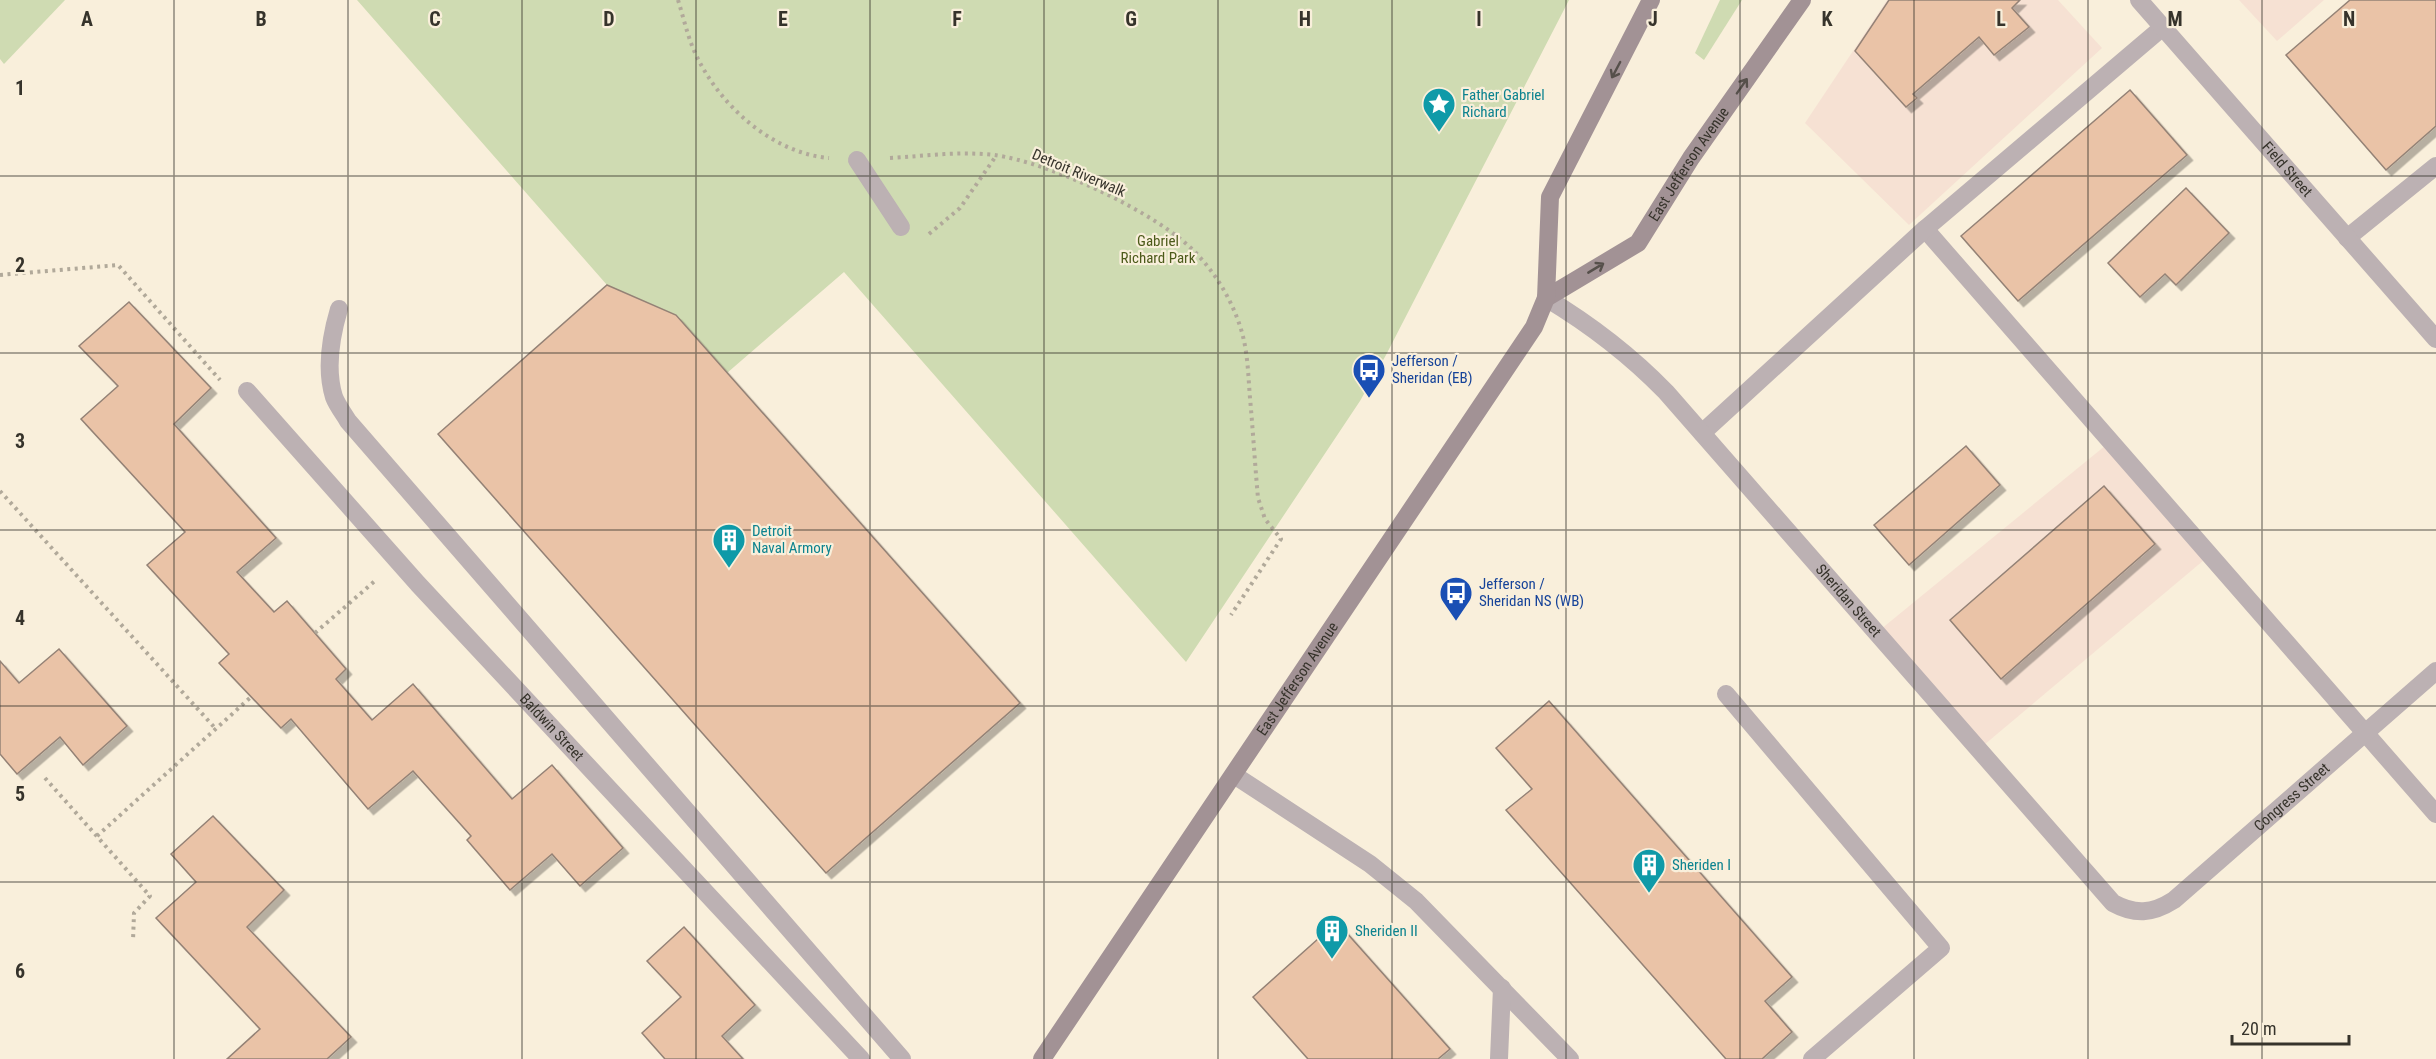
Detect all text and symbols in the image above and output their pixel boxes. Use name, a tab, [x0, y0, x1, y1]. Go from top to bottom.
text: A	[81, 7, 93, 31]
text: B	[255, 7, 267, 31]
text: C	[429, 7, 441, 31]
text: D	[603, 7, 615, 31]
text: E	[778, 7, 788, 31]
text: F	[952, 7, 962, 31]
text: G	[1125, 7, 1137, 31]
text: H	[1299, 7, 1311, 31]
text: I	[1476, 7, 1482, 31]
text: J	[1648, 7, 1658, 31]
text: K	[1821, 7, 1833, 31]
text: L	[1996, 7, 2006, 31]
text: M	[2167, 7, 2183, 31]
text: N	[2343, 7, 2355, 31]
one-way arrow	[1610, 61, 1621, 79]
text: 1	[15, 76, 25, 100]
one-way arrow	[1736, 78, 1748, 94]
place icon: Father Gabriel Richard	[1421, 86, 1457, 133]
place label: Father Gabriel Richard	[1462, 86, 1545, 121]
street label: East Jefferson Avenue	[1645, 104, 1733, 225]
street label: Field Street	[2258, 138, 2316, 200]
street label: Detroit Riverwalk	[1030, 145, 1129, 201]
park label: Gabriel Richard Park	[1121, 232, 1196, 267]
text: 2	[15, 253, 25, 277]
one-way arrow	[1587, 262, 1604, 274]
bus stop icon: Jefferson / Sheridan (EB)	[1351, 352, 1387, 399]
place label: Jefferson / Sheridan (EB)	[1392, 352, 1473, 387]
text: 3	[15, 429, 25, 453]
building icon: Detroit Naval Armory	[711, 522, 747, 569]
place label: Detroit Naval Armory	[752, 522, 832, 557]
street label: Sheridan Street	[1812, 561, 1885, 641]
bus stop icon: Jefferson / Sheridan NS (WB)	[1438, 575, 1474, 622]
place label: Jefferson / Sheridan NS (WB)	[1479, 575, 1584, 610]
text: 4	[15, 606, 25, 630]
street label: East Jefferson Avenue	[1253, 619, 1342, 739]
street label: Baldwin Street	[516, 690, 587, 765]
street label: Congress Street	[2250, 759, 2333, 835]
text: 5	[15, 782, 25, 806]
building icon: Sheriden I	[1631, 847, 1667, 894]
place label: Sheriden I	[1672, 856, 1731, 874]
building icon: Sheriden II	[1314, 913, 1350, 960]
place label: Sheriden II	[1355, 922, 1418, 940]
text: 6	[15, 959, 25, 983]
scale bar	[2232, 1008, 2349, 1046]
text: 20 m	[2241, 1018, 2276, 1039]

